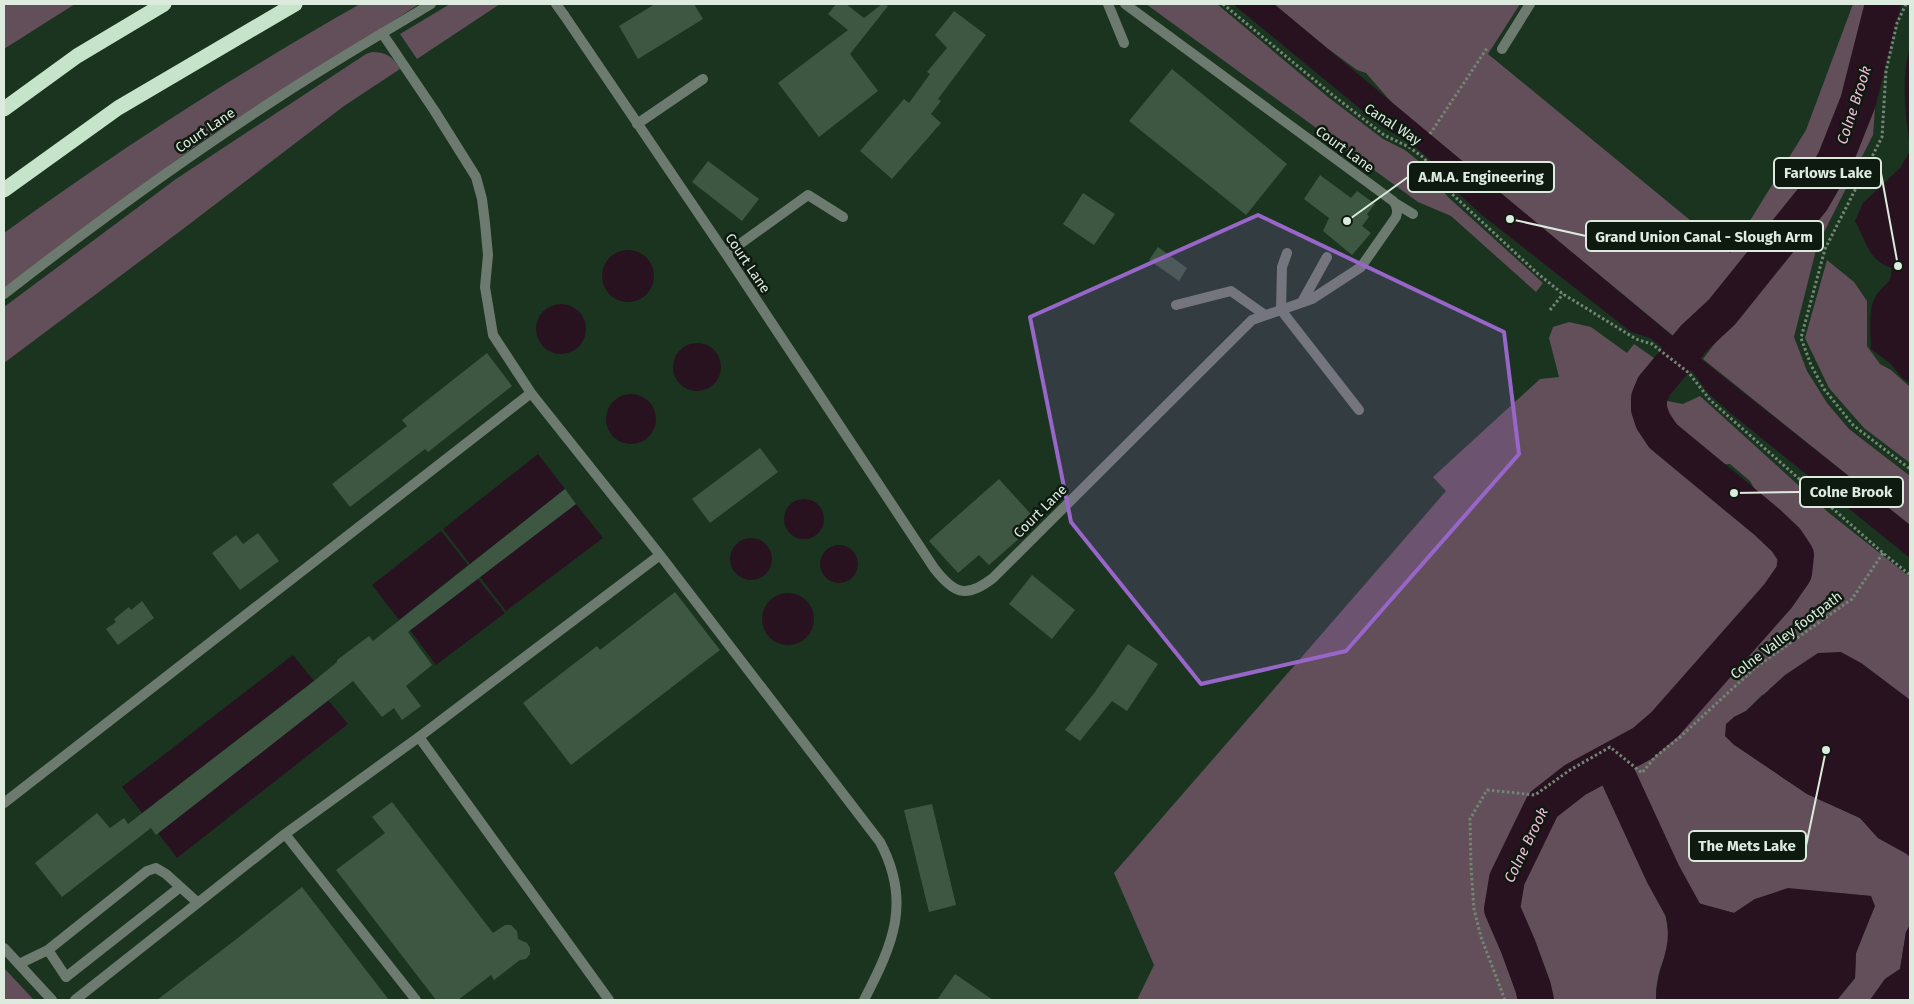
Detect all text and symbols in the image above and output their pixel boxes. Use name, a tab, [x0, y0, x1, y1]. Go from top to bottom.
water label: Colne Brook	[1833, 64, 1875, 146]
street label: Canal Way	[1361, 100, 1424, 149]
street label: Court Lane	[172, 104, 238, 157]
street label: Court Lane	[1312, 122, 1377, 176]
callout: Farlows Lake	[1774, 158, 1881, 188]
callout: A.M.A. Engineering	[1408, 162, 1554, 192]
text: Farlows Lake	[1784, 164, 1872, 182]
text: A.M.A. Engineering	[1417, 168, 1544, 186]
callout: Grand Union Canal - Slough Arm	[1586, 221, 1823, 251]
text: Grand Union Canal - Slough Arm	[1595, 228, 1813, 246]
street label: Court Lane	[721, 230, 774, 296]
callout: Colne Brook	[1800, 477, 1903, 507]
street label: Court Lane	[1010, 481, 1071, 542]
text: Colne Brook	[1810, 483, 1893, 501]
street label: Colne Valley footpath	[1727, 588, 1845, 683]
water label: Colne Brook	[1500, 805, 1552, 885]
callout: The Mets Lake	[1689, 831, 1806, 861]
text: The Mets Lake	[1698, 837, 1796, 855]

